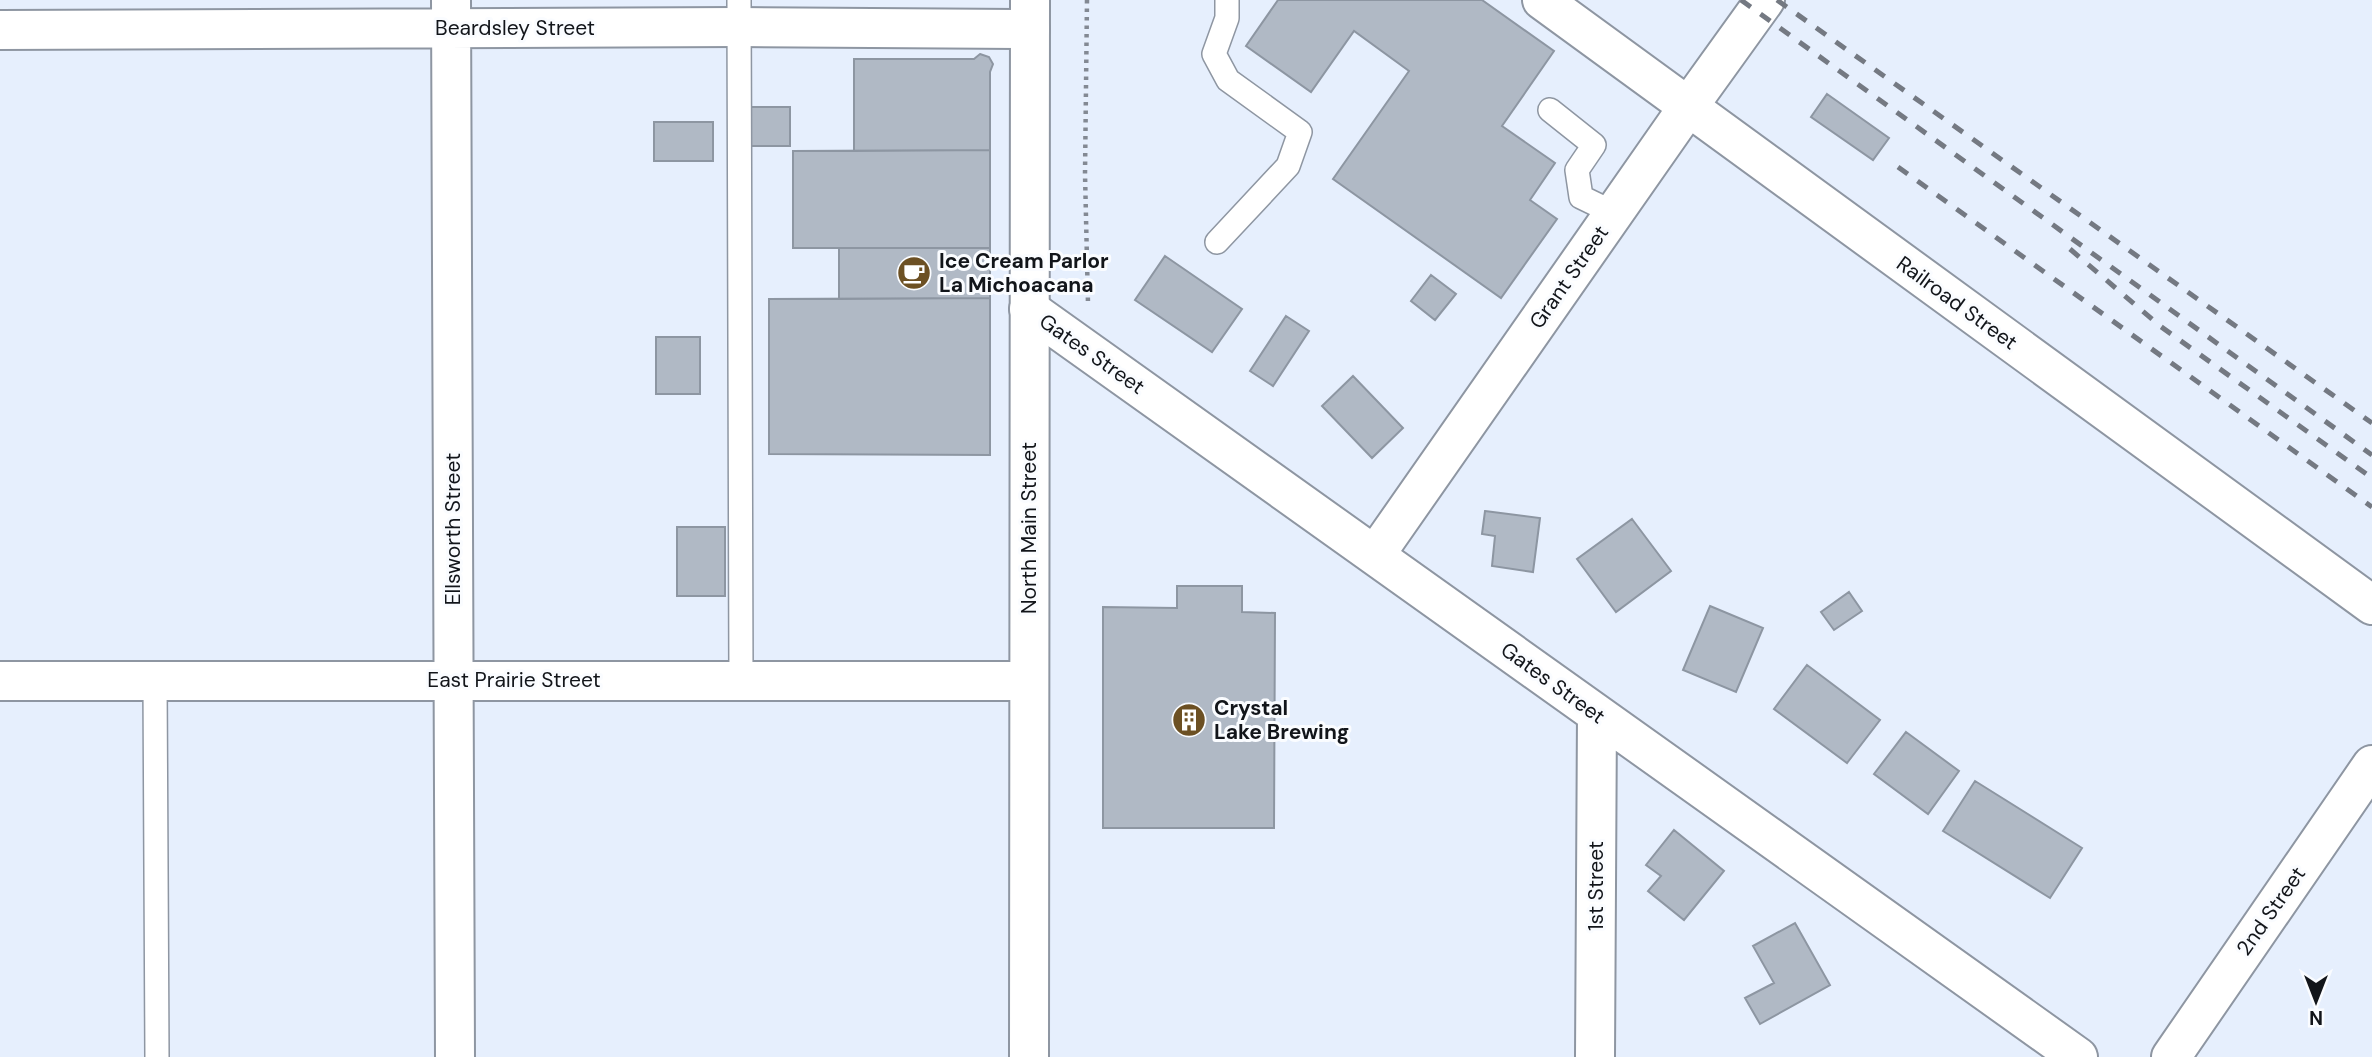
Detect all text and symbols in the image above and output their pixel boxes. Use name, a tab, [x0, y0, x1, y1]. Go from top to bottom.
street label: Beardsley Street	[435, 14, 595, 42]
street label: Grant Street	[1523, 220, 1615, 334]
place label: Ice Cream Parlor La Michoacana	[939, 247, 1109, 299]
street label: Railroad Street	[1891, 250, 2023, 356]
cafe icon: Ice Cream Parlor La Michoacana	[895, 254, 933, 292]
street label: Gates Street	[1034, 307, 1150, 401]
street label: North Main Street	[1015, 442, 1043, 614]
street label: Ellsworth Street	[439, 453, 467, 605]
street label: Gates Street	[1495, 636, 1611, 730]
street label: East Prairie Street	[427, 666, 601, 694]
place label: Crystal Lake Brewing	[1214, 694, 1349, 746]
building icon: Crystal Lake Brewing	[1170, 701, 1208, 739]
street label: 1st Street	[1582, 841, 1610, 931]
street label: 2nd Street	[2230, 861, 2312, 961]
north arrow	[2281, 966, 2351, 1036]
text: N	[2309, 1005, 2323, 1030]

